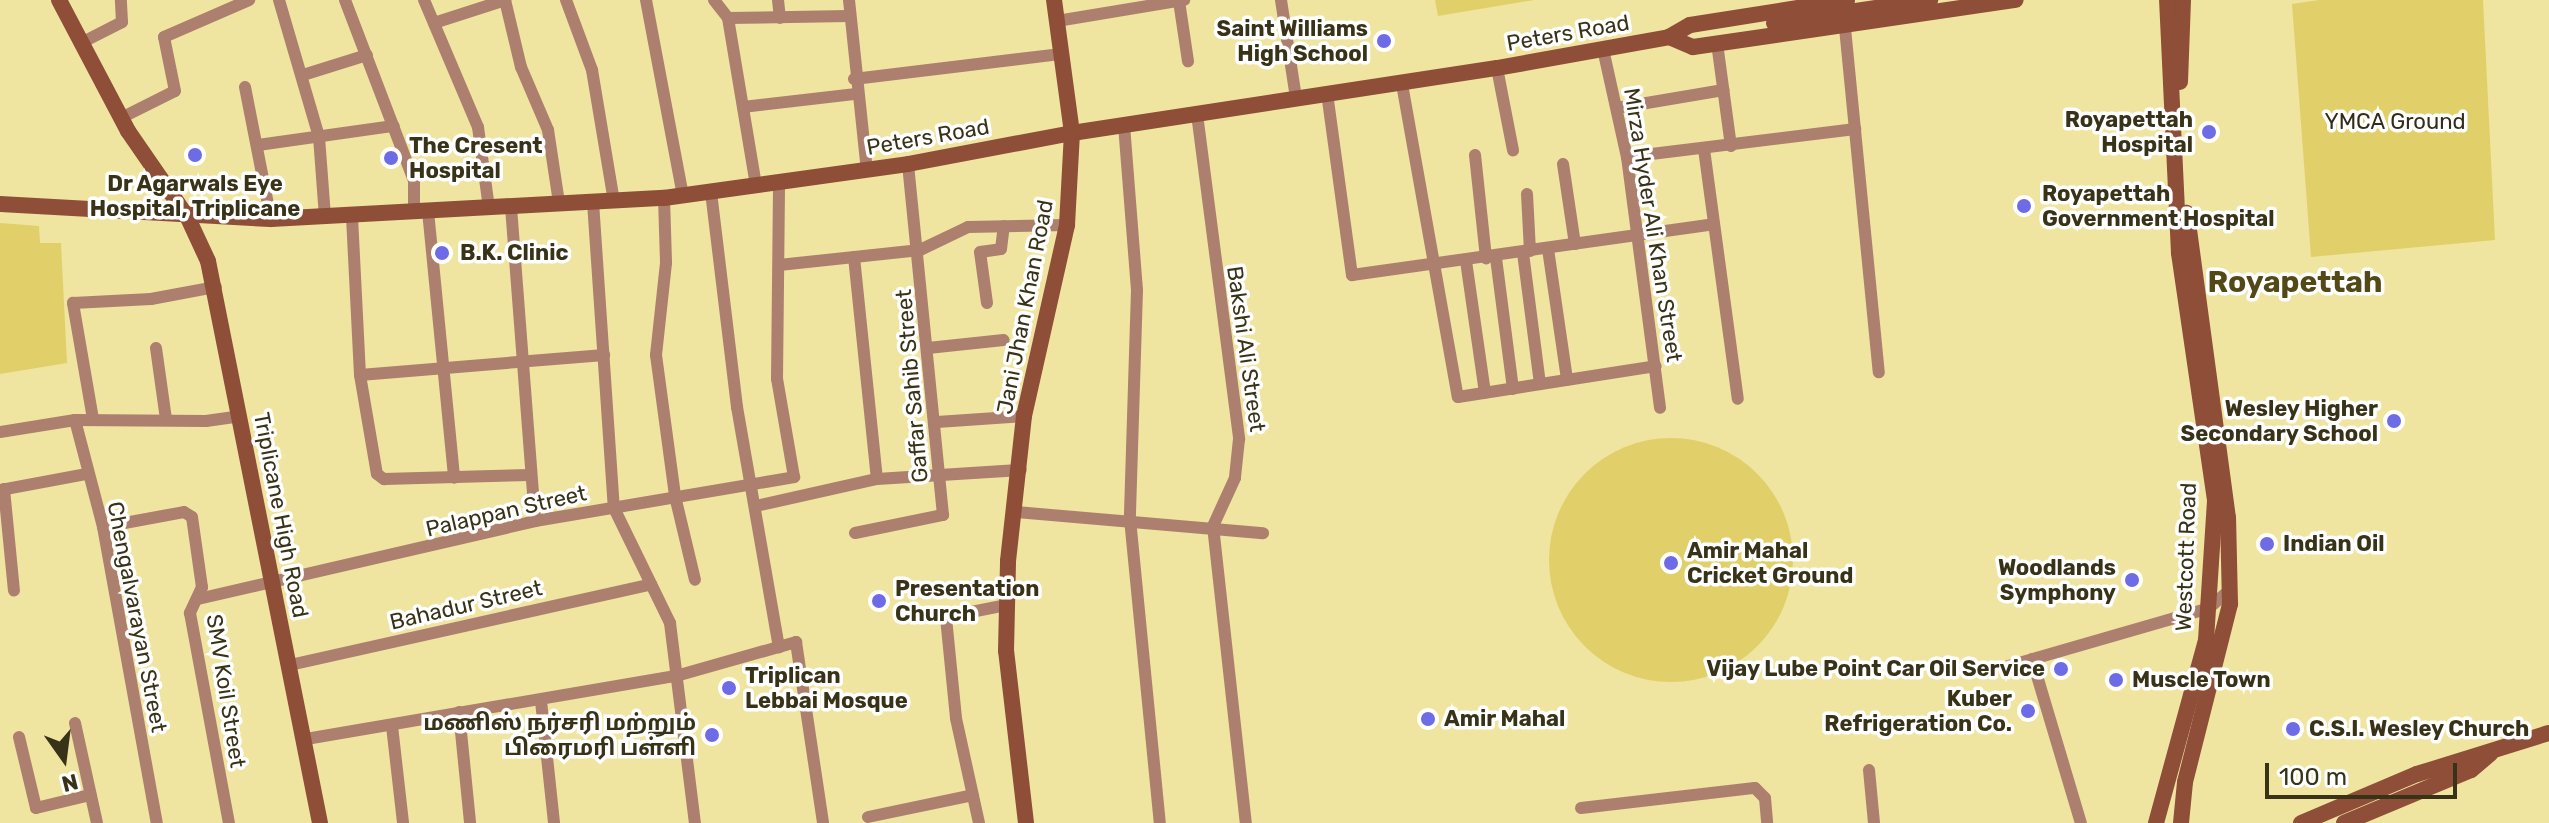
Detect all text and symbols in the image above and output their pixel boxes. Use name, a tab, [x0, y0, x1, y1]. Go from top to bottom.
street label: Peters Road	[1505, 9, 1631, 57]
place label: Saint Williams High School	[1216, 15, 1368, 66]
marker: Saint Williams High School	[1375, 32, 1393, 50]
street label: Mirza Hyder Ali Khan Street	[1618, 85, 1688, 365]
place label: Royapettah Hospital	[2065, 106, 2193, 158]
park label: YMCA Ground	[2324, 109, 2466, 135]
street label: Peters Road	[865, 113, 991, 161]
marker: Royapettah Hospital	[2200, 123, 2218, 141]
place label: The Cresent Hospital	[409, 132, 543, 184]
marker: Dr Agarwals Eye Hospital, Triplicane	[184, 144, 206, 166]
marker: The Cresent Hospital	[380, 147, 402, 169]
place label: Dr Agarwals Eye Hospital, Triplicane	[89, 170, 301, 222]
place label: Royapettah Government Hospital	[2042, 180, 2275, 232]
marker: Royapettah Government Hospital	[2013, 195, 2035, 217]
street label: Jani Jhan Khan Road	[991, 198, 1059, 416]
place label: B.K. Clinic	[460, 240, 569, 266]
marker: B.K. Clinic	[431, 242, 453, 264]
street label: Bakshi Ali Street	[1221, 264, 1271, 434]
district label: Royapettah	[2207, 264, 2383, 300]
street label: Gaffar Sahib Street	[890, 288, 934, 484]
place label: Wesley Higher Secondary School	[2180, 395, 2378, 446]
street label: Triplicane High Road	[248, 410, 314, 620]
marker: Wesley Higher Secondary School	[2385, 412, 2403, 430]
street label: Palappan Street	[423, 480, 589, 542]
street label: Westcott Road	[2170, 482, 2202, 632]
street label: Chengalvarayan Street	[102, 499, 172, 735]
place label: Indian Oil	[2283, 531, 2385, 557]
marker: Indian Oil	[2258, 535, 2276, 553]
place label: Amir Mahal Cricket Ground	[1687, 537, 1853, 588]
marker: Amir Mahal Cricket Ground	[1662, 554, 1680, 572]
place label: Woodlands Symphony	[1998, 554, 2116, 606]
marker: Woodlands Symphony	[2123, 571, 2141, 589]
street label: Bahadur Street	[387, 575, 545, 635]
place label: Presentation Church	[895, 575, 1039, 626]
marker: Presentation Church	[870, 592, 888, 610]
street label: SMV Koil Street	[201, 612, 251, 770]
place label: Vijay Lube Point Car Oil Service	[1705, 656, 2045, 682]
marker: Vijay Lube Point Car Oil Service	[2052, 660, 2070, 678]
place label: Triplican Lebbai Mosque	[745, 662, 908, 714]
place label: Muscle Town	[2132, 667, 2271, 693]
marker: Muscle Town	[2107, 671, 2125, 689]
marker: Triplican Lebbai Mosque	[720, 679, 738, 697]
place label: Kuber Refrigeration Co.	[1824, 685, 2012, 736]
marker: Kuber Refrigeration Co.	[2019, 702, 2037, 720]
place label: Amir Mahal	[1444, 706, 1566, 732]
place label: மணிஸ் நர்சரி மற்றும் பிரைமரி பள்ளி	[423, 709, 696, 760]
marker: Amir Mahal	[1419, 710, 1437, 728]
place label: C.S.I. Wesley Church	[2309, 716, 2530, 742]
north arrow	[24, 719, 104, 799]
marker: C.S.I. Wesley Church	[2284, 720, 2302, 738]
marker: மணிஸ் நர்சரி மற்றும் பிரைமரி பள்ளி	[703, 726, 721, 744]
scale bar	[2269, 747, 2461, 797]
text: 100 m	[2279, 763, 2347, 791]
text: N	[59, 768, 81, 798]

